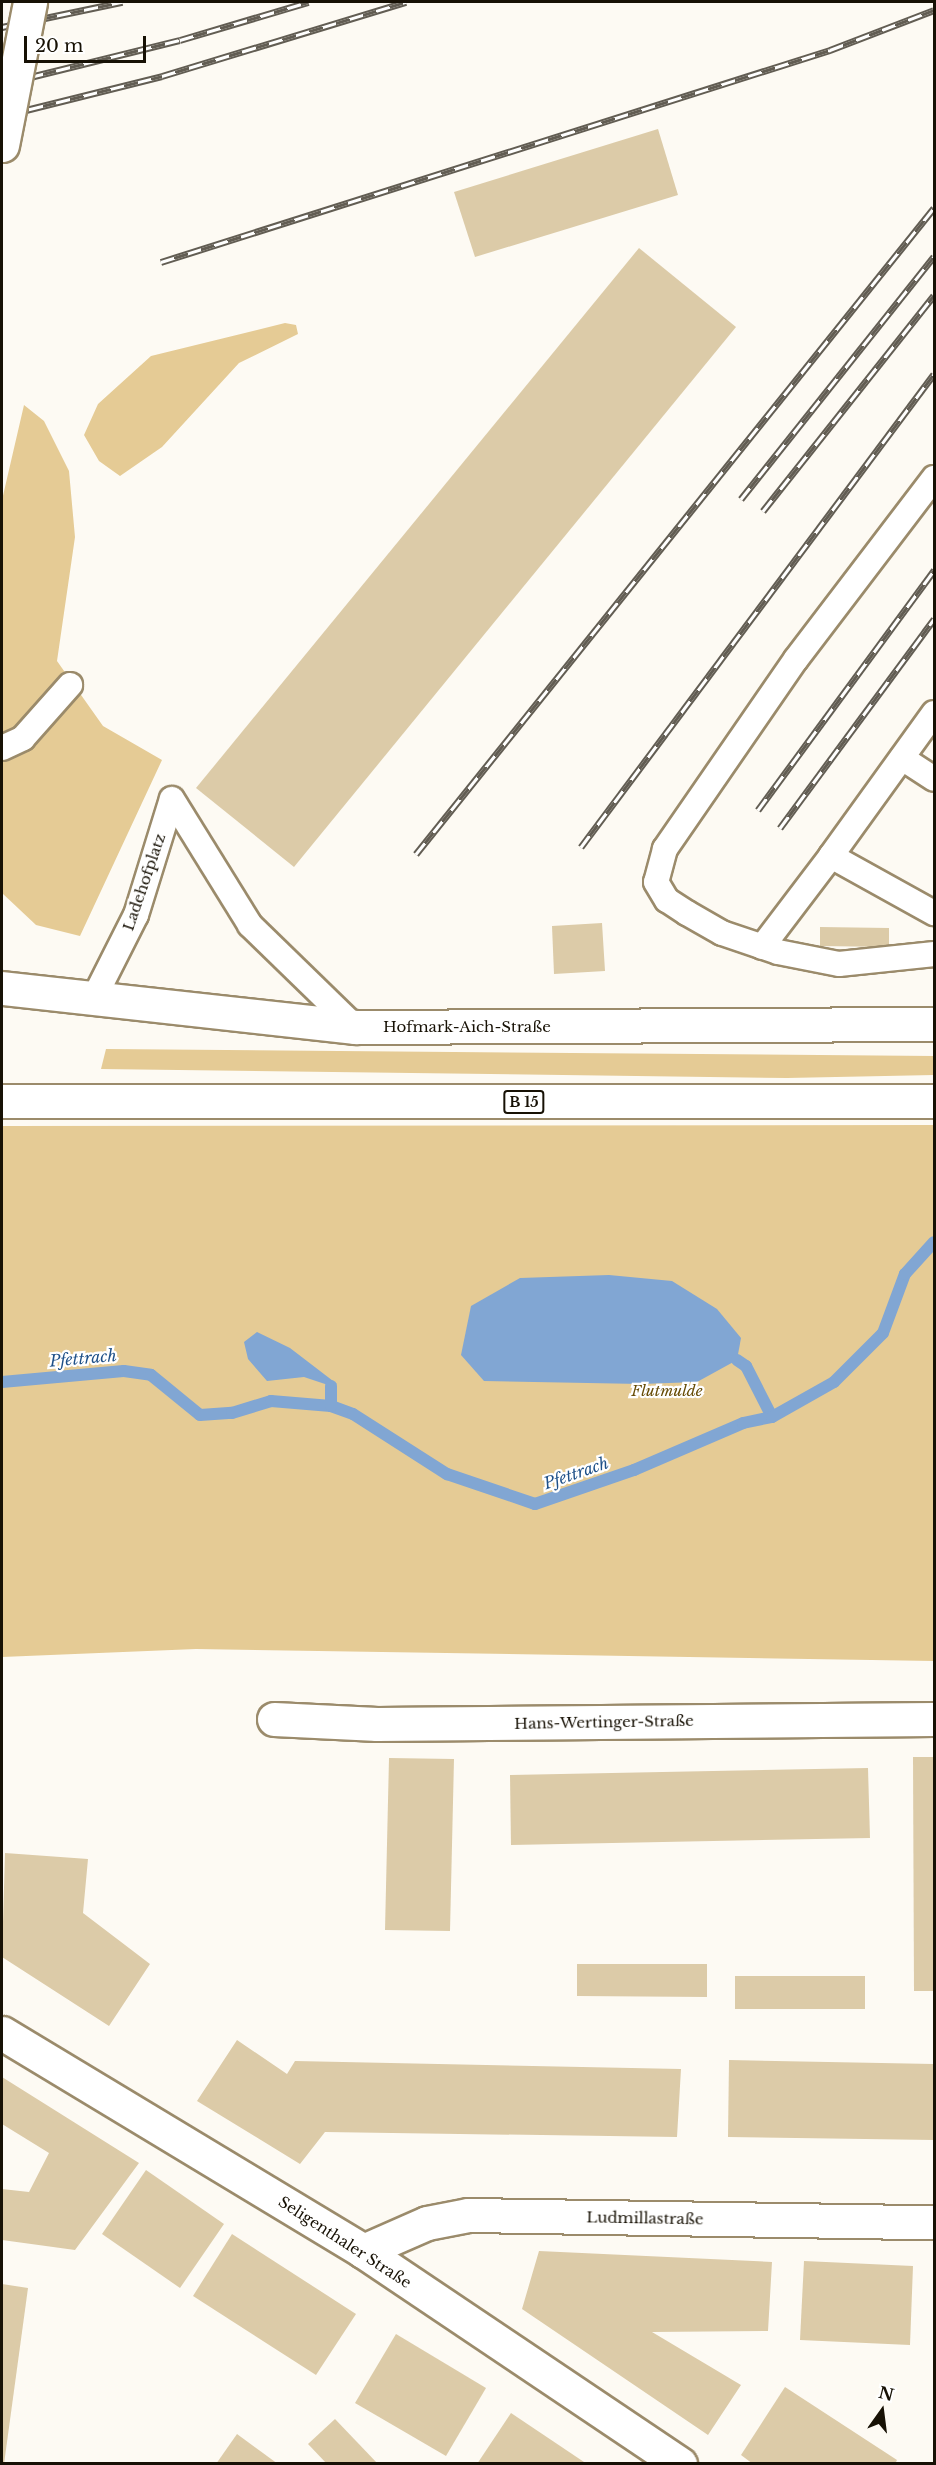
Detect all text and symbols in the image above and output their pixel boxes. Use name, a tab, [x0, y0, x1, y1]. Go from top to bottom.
scale bar	[27, 24, 148, 62]
text: 20 m	[35, 35, 83, 57]
street label: Ladehofplatz	[119, 831, 169, 933]
street label: Hofmark-Aich-Straße	[383, 1018, 551, 1036]
road number: B 15	[503, 1091, 545, 1113]
water label: Pfettrach	[49, 1346, 117, 1370]
park label: Flutmulde	[631, 1382, 703, 1400]
water label: Pfettrach	[541, 1453, 611, 1493]
street label: Hans-Wertinger-Straße	[514, 1711, 694, 1733]
street label: Seligenthaler Straße	[275, 2192, 415, 2292]
street label: Ludmillastraße	[586, 2208, 704, 2228]
north arrow	[852, 2381, 912, 2441]
text: N	[877, 2382, 896, 2405]

